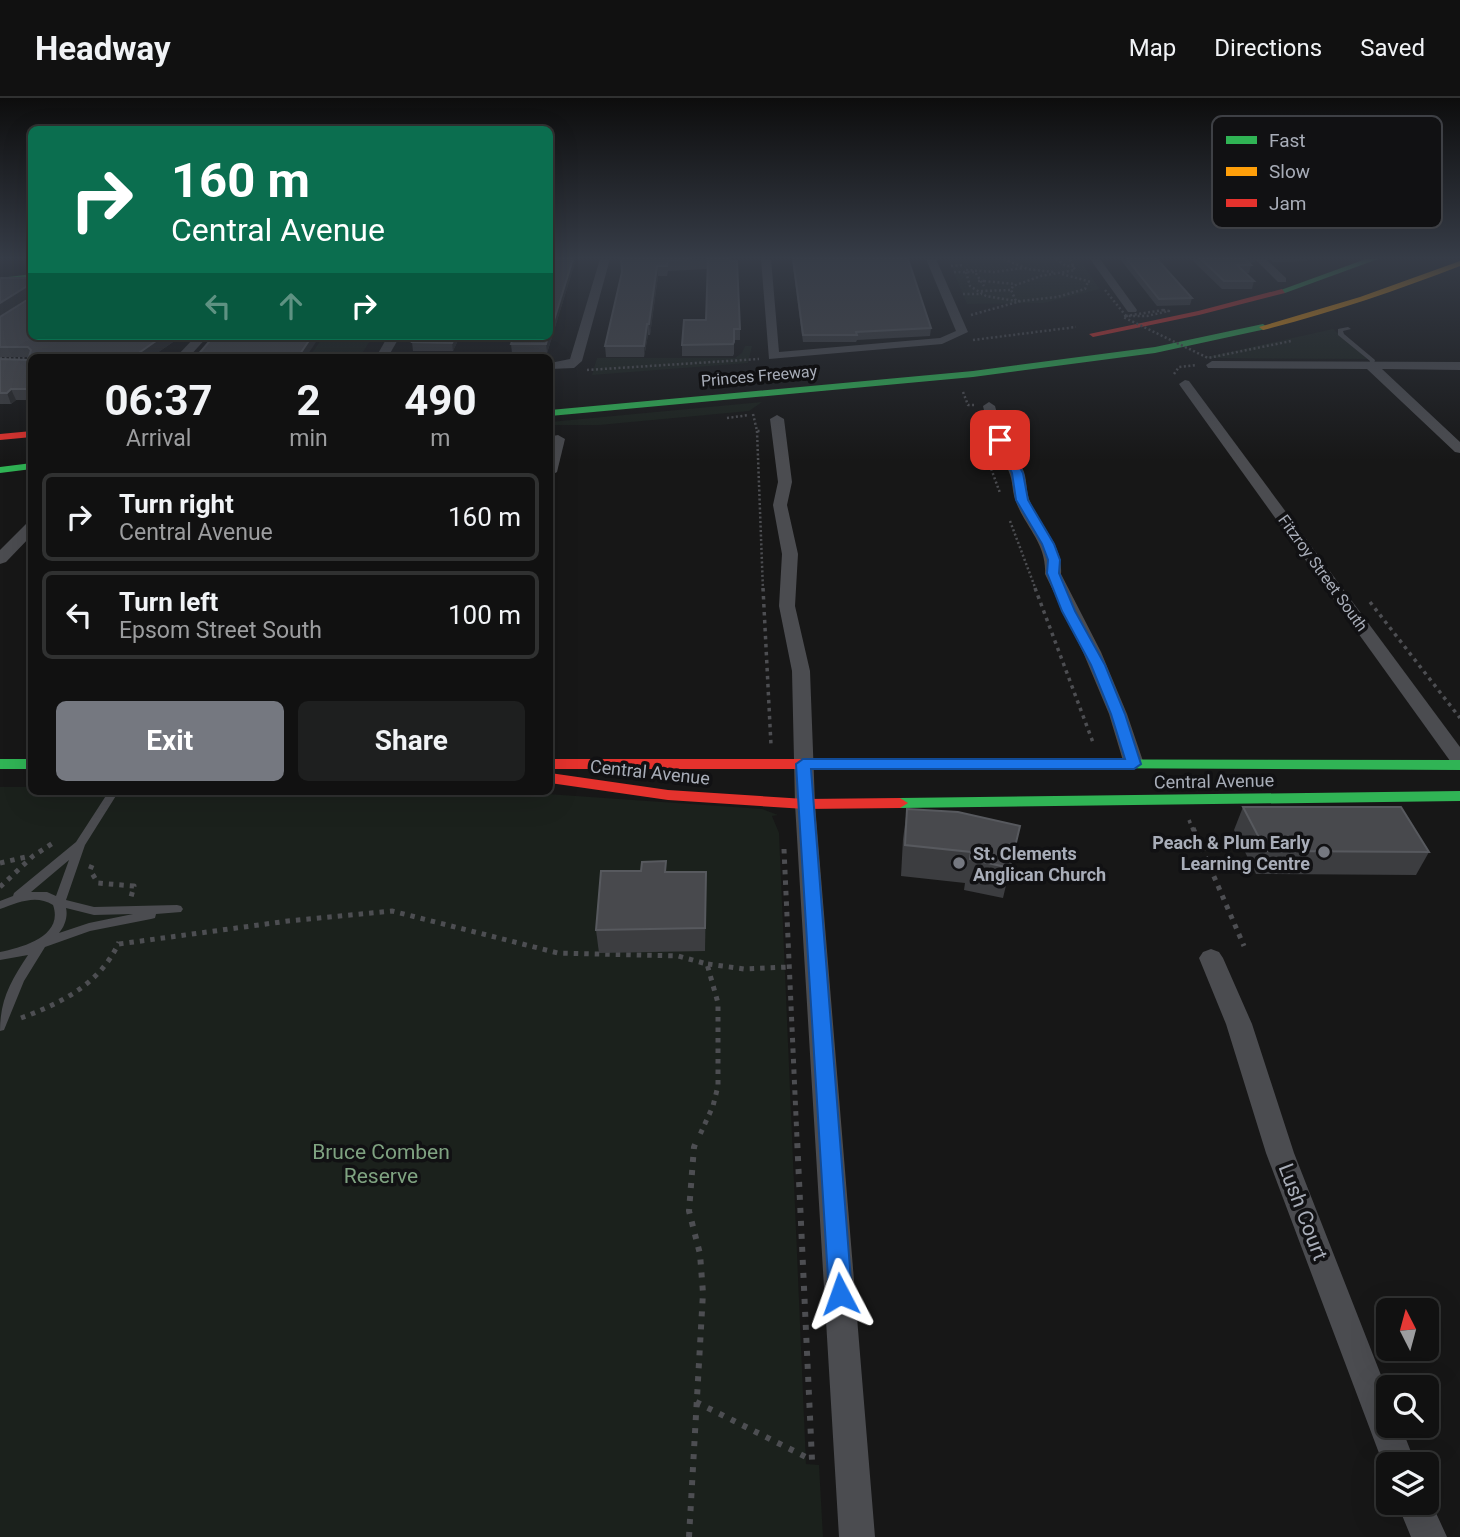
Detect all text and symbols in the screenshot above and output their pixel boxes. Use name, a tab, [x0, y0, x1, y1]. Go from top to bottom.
text: Headway	[35, 29, 171, 68]
text: Map	[1129, 34, 1176, 62]
text: Directions	[1214, 34, 1322, 62]
text: Saved	[1360, 34, 1425, 62]
legend	[1212, 116, 1442, 228]
text: Fast	[1269, 129, 1306, 152]
text: 160 m	[171, 152, 310, 209]
icon: right	[56, 154, 147, 245]
text: Slow	[1269, 160, 1310, 183]
text: Jam	[1269, 192, 1306, 215]
text: Central Avenue	[171, 211, 385, 249]
icon: left	[199, 287, 237, 325]
icon: ahead	[272, 287, 310, 325]
icon: right	[345, 287, 383, 325]
street label: Princes Freeway	[700, 361, 818, 391]
text: 06:37	[105, 376, 213, 425]
text: 2	[296, 376, 321, 425]
text: 490	[404, 376, 477, 425]
pin	[970, 410, 1030, 470]
icon: arrive	[981, 421, 1019, 459]
text: Arrival	[126, 425, 191, 452]
text: min	[289, 425, 328, 452]
text: m	[430, 425, 450, 452]
text: Turn right	[119, 489, 234, 519]
icon: right	[60, 498, 98, 536]
text: 160 m	[448, 502, 521, 532]
street label: Fitzroy Street South	[1274, 511, 1372, 635]
text: Central Avenue	[119, 519, 273, 546]
text: Turn left	[119, 587, 218, 617]
icon: left	[60, 596, 98, 634]
text: 100 m	[448, 600, 521, 630]
text: Epsom Street South	[119, 617, 322, 644]
button: Exit	[56, 701, 284, 781]
button: Share	[298, 701, 525, 781]
street label: Central Avenue	[589, 755, 711, 789]
street label: Central Avenue	[1154, 769, 1274, 793]
place label: Peach & Plum Early Learning Centre	[1152, 832, 1311, 874]
place label: St. Clements Anglican Church	[973, 843, 1106, 885]
marker: Peach & Plum Early Learning Centre	[1316, 844, 1332, 860]
marker: St. Clements Anglican Church	[951, 855, 967, 871]
park label: Bruce Comben Reserve	[312, 1140, 450, 1188]
street label: Lush Court	[1274, 1160, 1332, 1264]
position arrow	[803, 1257, 877, 1331]
north arrow	[1376, 1298, 1438, 1362]
map controls	[1376, 1298, 1439, 1515]
button: search	[1376, 1375, 1439, 1438]
button: layers	[1376, 1452, 1439, 1515]

